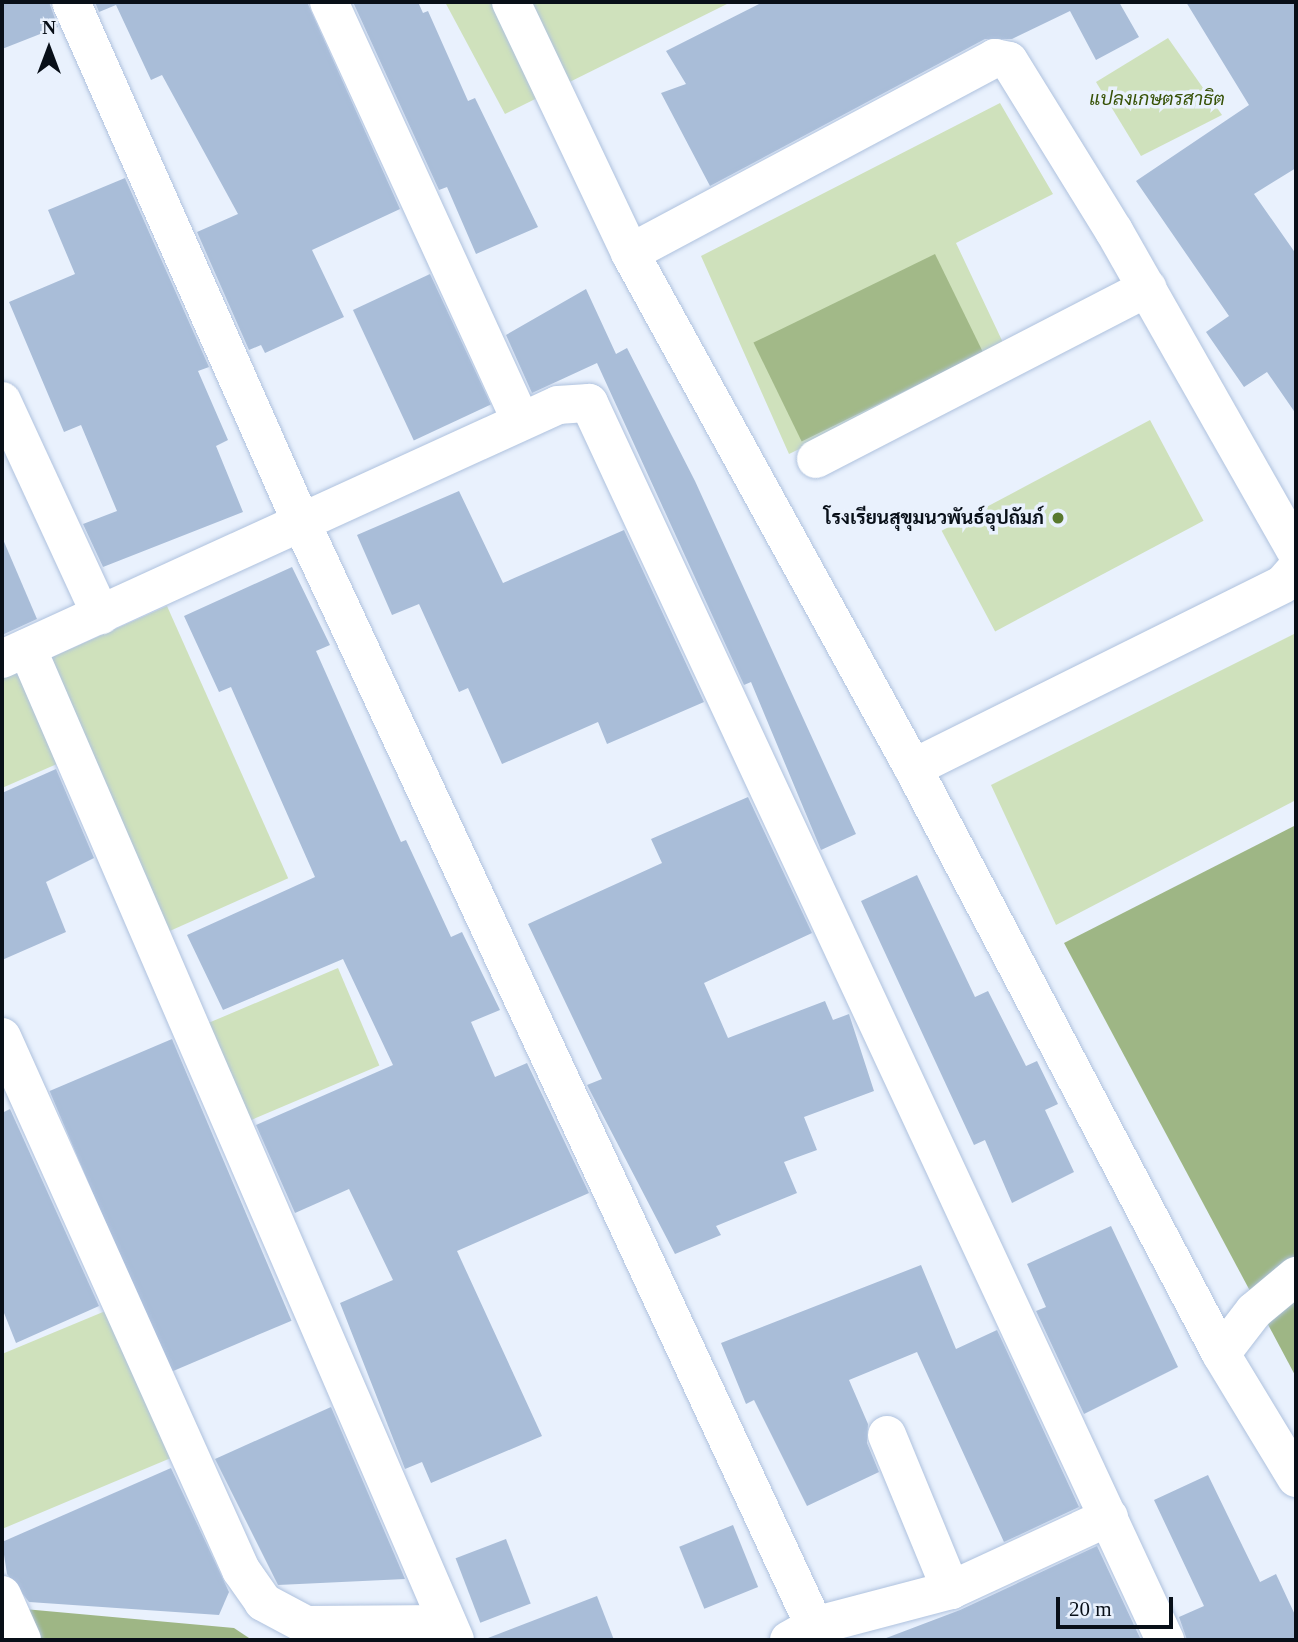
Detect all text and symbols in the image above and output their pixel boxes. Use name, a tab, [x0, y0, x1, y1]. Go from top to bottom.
north arrow	[14, 14, 84, 84]
text: N	[42, 17, 56, 38]
park label: แปลงเกษตรสาธิต	[1089, 88, 1225, 110]
place label: โรงเรียนสุขุมนวพันธ์อุปถัมภ์	[824, 507, 1044, 529]
marker: โรงเรียนสุขุมนวพันธ์อุปถัมภ์	[1050, 510, 1066, 526]
scale bar	[1060, 1582, 1177, 1626]
text: 20 m	[1069, 1597, 1112, 1621]

